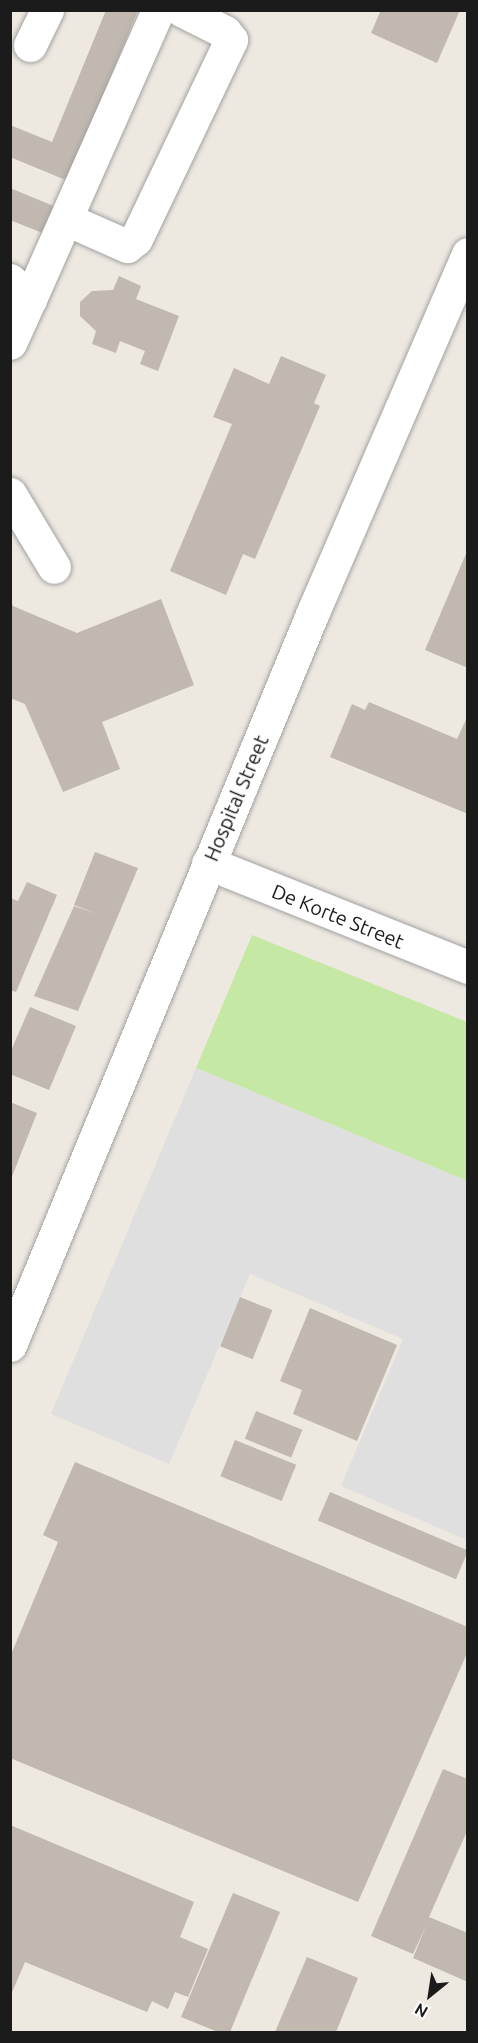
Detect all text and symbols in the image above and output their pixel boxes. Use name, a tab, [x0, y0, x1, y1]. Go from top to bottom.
street label: Hospital Street	[199, 731, 273, 865]
street label: De Korte Street	[268, 879, 408, 953]
north arrow	[400, 1965, 460, 2025]
text: N	[411, 2000, 431, 2021]

